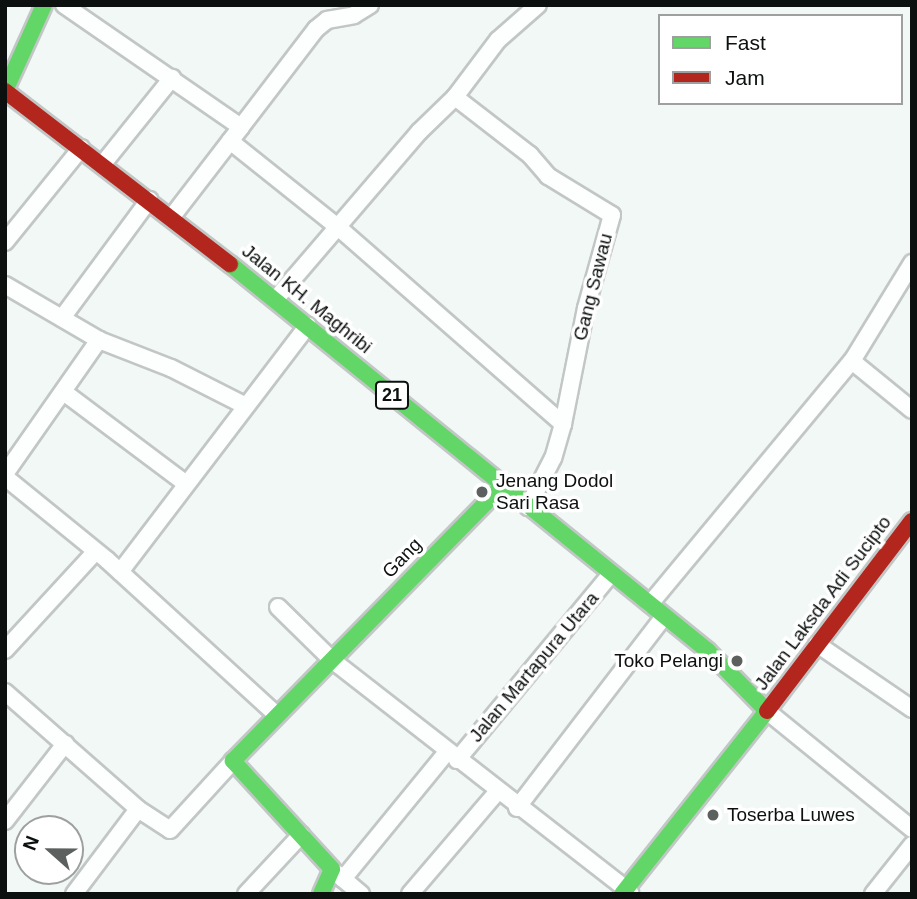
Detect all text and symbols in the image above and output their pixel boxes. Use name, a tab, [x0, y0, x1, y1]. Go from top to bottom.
legend	[658, 14, 903, 105]
text: Fast	[725, 31, 766, 54]
text: Jam	[725, 66, 765, 89]
street label: Gang Sawau	[569, 231, 617, 343]
street label: Jalan KH. Maghribi	[237, 240, 377, 358]
road number: 21	[374, 380, 410, 410]
place label: Jenang Dodol Sari Rasa	[496, 470, 613, 514]
marker: Jenang Dodol Sari Rasa	[474, 484, 490, 500]
street label: Jalan Laksda Adi Sucipto	[750, 511, 896, 695]
street label: Gang	[378, 533, 426, 583]
street label: Jalan Martapura Utara	[465, 587, 603, 747]
place label: Toko Pelangi	[614, 650, 723, 672]
marker: Toko Pelangi	[729, 653, 745, 669]
place label: Toserba Luwes	[727, 804, 855, 826]
marker: Toserba Luwes	[705, 807, 721, 823]
north arrow	[14, 815, 84, 885]
text: N	[19, 833, 43, 853]

